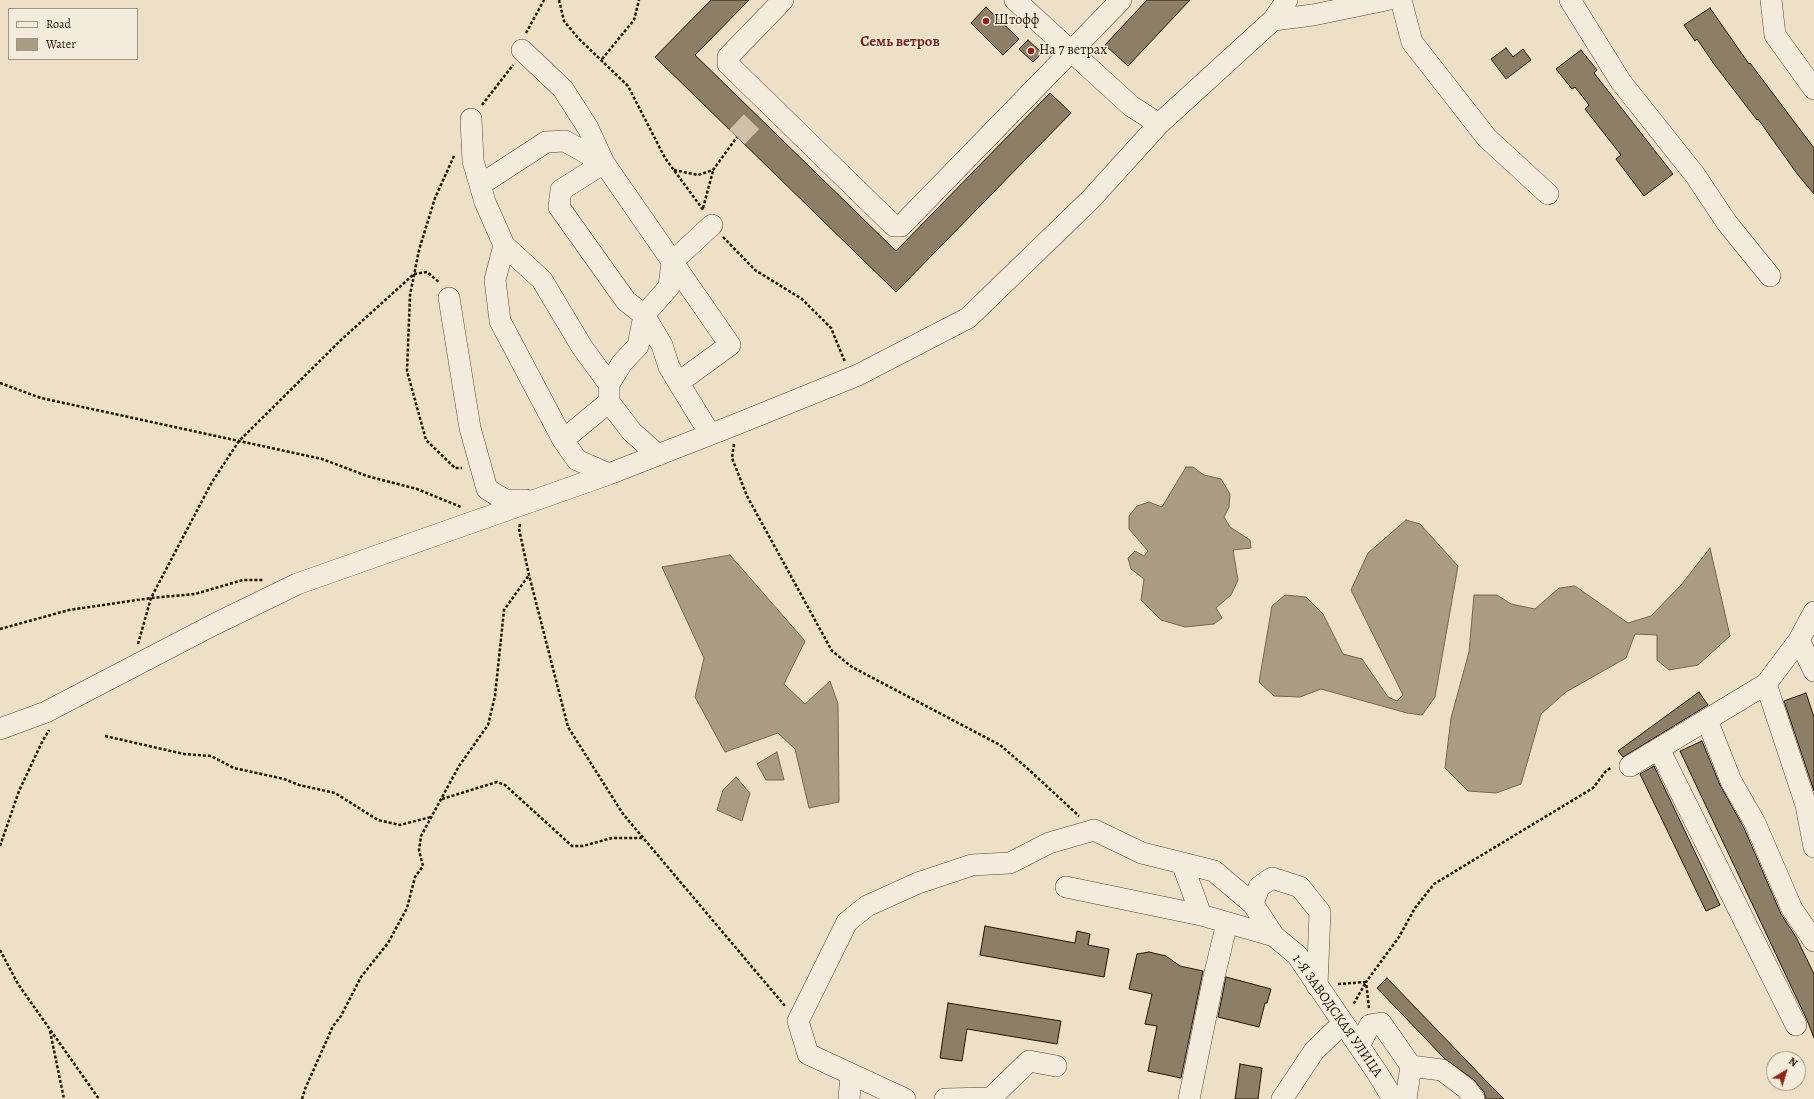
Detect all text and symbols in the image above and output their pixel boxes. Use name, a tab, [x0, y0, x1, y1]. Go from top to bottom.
legend	[8, 8, 138, 60]
place label: Штофф	[994, 13, 1039, 29]
text: Road	[46, 16, 71, 32]
marker: Штофф	[981, 16, 991, 26]
district label: Семь ветров	[860, 33, 940, 51]
text: Water	[46, 36, 76, 52]
place label: На 7 ветрах	[1039, 43, 1107, 59]
marker: На 7 ветрах	[1026, 46, 1036, 56]
street label: 1-Я ЗАВОДСКАЯ УЛИЦА	[1288, 951, 1386, 1081]
north arrow	[1766, 1051, 1806, 1091]
text: N	[1785, 1054, 1801, 1070]

